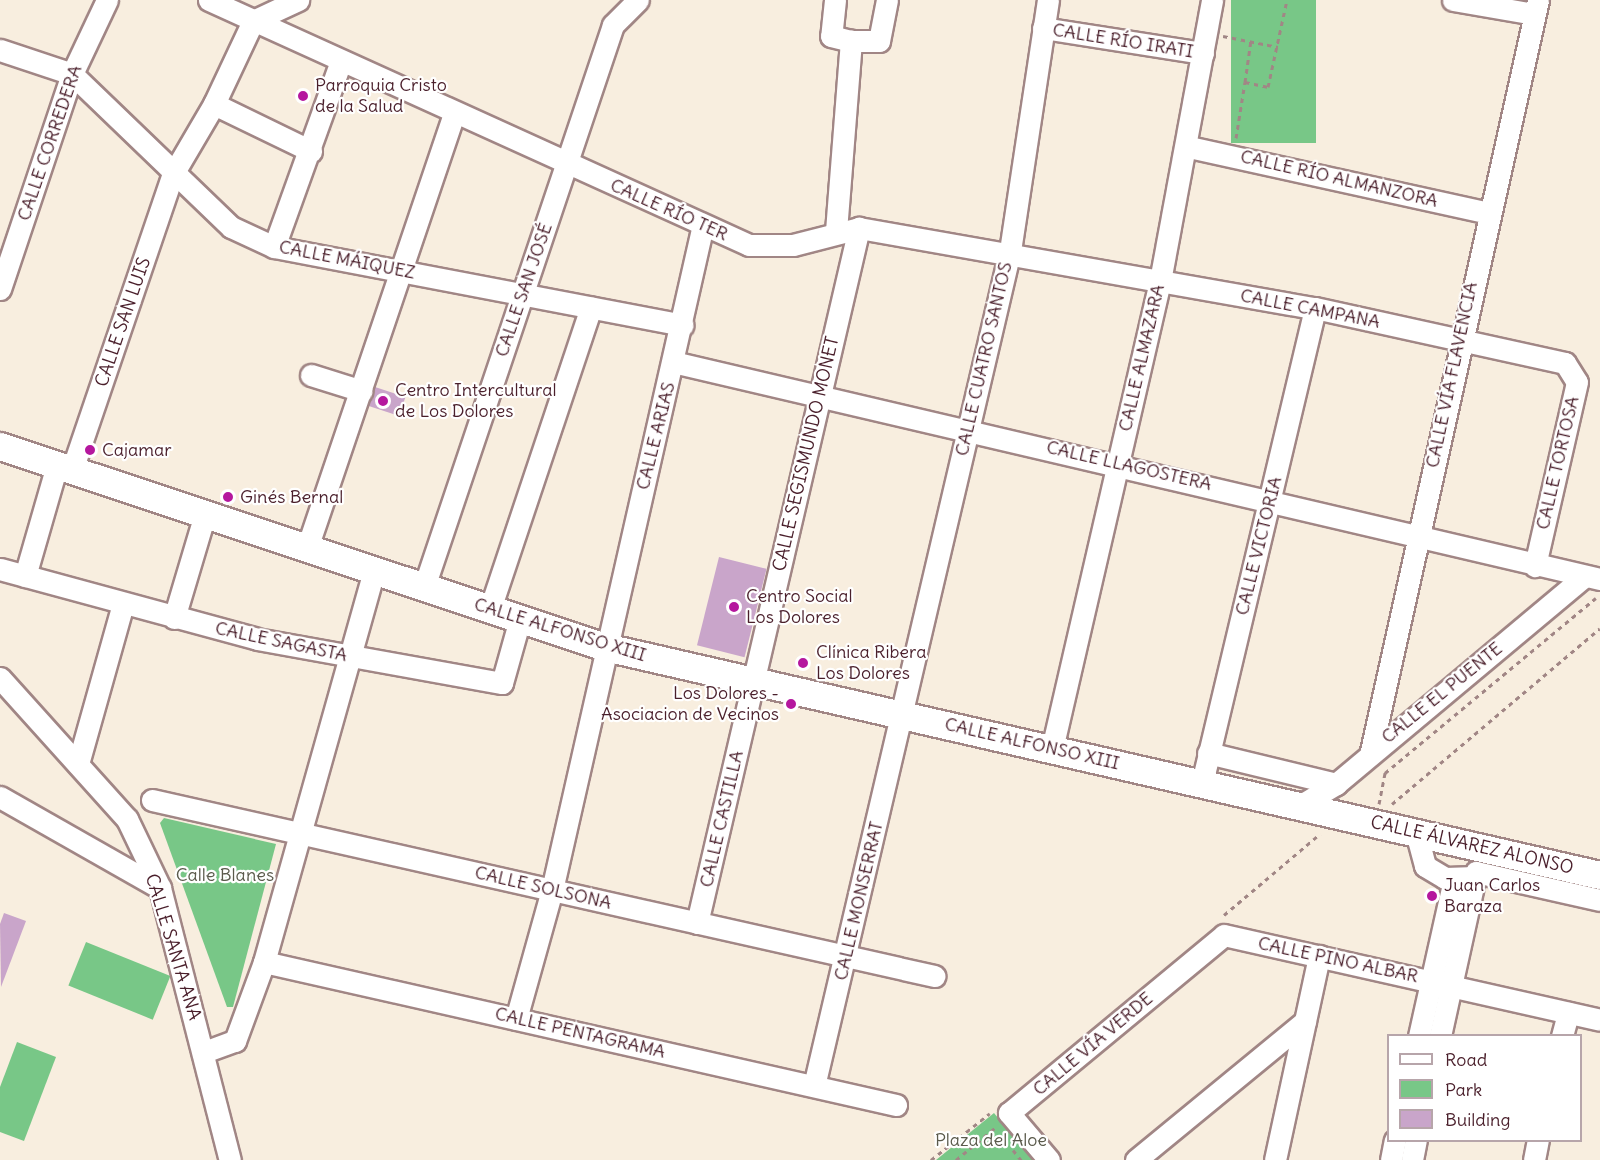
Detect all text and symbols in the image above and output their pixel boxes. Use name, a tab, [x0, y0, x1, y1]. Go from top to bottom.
street label: CALLE RÍO IRATI	[1051, 19, 1195, 63]
street label: CALLE CORREDERA	[13, 62, 87, 224]
place label: Parroquia Cristo de la Salud	[315, 75, 447, 118]
marker: Parroquia Cristo de la Salud	[296, 89, 310, 103]
street label: CALLE RÍO ALMANZORA	[1238, 146, 1440, 212]
street label: CALLE RÍO TER	[607, 174, 731, 246]
street label: CALLE SAN JOSÉ	[491, 220, 557, 360]
street label: CALLE MÁIQUEZ	[277, 236, 417, 284]
street label: CALLE SAN LUIS	[91, 254, 155, 390]
street label: CALLE CUATRO SANTOS	[951, 260, 1017, 458]
street label: CALLE VÍA FLAVENCIA	[1422, 280, 1482, 470]
street label: CALLE ALMAZARA	[1115, 282, 1169, 434]
street label: CALLE CAMPANA	[1238, 285, 1382, 333]
street label: CALLE SEGISMUNDO MONET	[768, 334, 844, 574]
place label: Centro Intercultural de Los Dolores	[395, 380, 556, 422]
street label: CALLE ARIAS	[632, 380, 680, 492]
marker: Centro Intercultural de Los Dolores	[376, 394, 390, 408]
street label: CALLE TORTOSA	[1532, 394, 1584, 532]
street label: CALLE LLAGOSTERA	[1044, 436, 1214, 496]
place label: Cajamar	[102, 439, 172, 461]
marker: Cajamar	[83, 443, 97, 457]
street label: CALLE VICTORIA	[1231, 474, 1287, 618]
place label: Ginés Bernal	[240, 486, 343, 508]
marker: Ginés Bernal	[221, 490, 235, 504]
place label: Centro Social Los Dolores	[746, 586, 853, 628]
street label: CALLE ALFONSO XIII	[471, 594, 649, 666]
marker: Centro Social Los Dolores	[727, 600, 741, 614]
street label: CALLE SAGASTA	[213, 617, 349, 667]
street label: CALLE EL PUENTE	[1377, 638, 1507, 748]
place label: Clínica Ribera Los Dolores	[816, 642, 926, 684]
marker: Clínica Ribera Los Dolores	[794, 654, 812, 672]
place label: Los Dolores - Asociacion de Vecinos	[601, 683, 779, 726]
marker: Los Dolores - Asociacion de Vecinos	[784, 697, 798, 711]
street label: CALLE ALFONSO XIII	[943, 713, 1121, 775]
street label: CALLE CASTILLA	[696, 749, 748, 889]
street label: CALLE ÁLVAREZ ALONSO	[1368, 811, 1576, 879]
street label: CALLE MONSERRAT	[830, 819, 888, 983]
street label: CALLE SOLSONA	[473, 862, 613, 914]
park label: Calle Blanes	[176, 864, 274, 886]
street label: CALLE SANTA ANA	[140, 871, 206, 1023]
place label: Juan Carlos Baraza	[1444, 875, 1540, 918]
marker: Juan Carlos Baraza	[1425, 889, 1439, 903]
street label: CALLE PINO ALBAR	[1256, 932, 1420, 988]
street label: CALLE VÍA VERDE	[1029, 988, 1157, 1100]
street label: CALLE PENTAGRAMA	[493, 1003, 667, 1063]
legend	[1387, 1034, 1582, 1142]
text: Road	[1445, 1048, 1487, 1071]
text: Park	[1445, 1078, 1482, 1101]
text: Building	[1445, 1108, 1510, 1131]
park label: Plaza del Aloe	[935, 1129, 1047, 1151]

